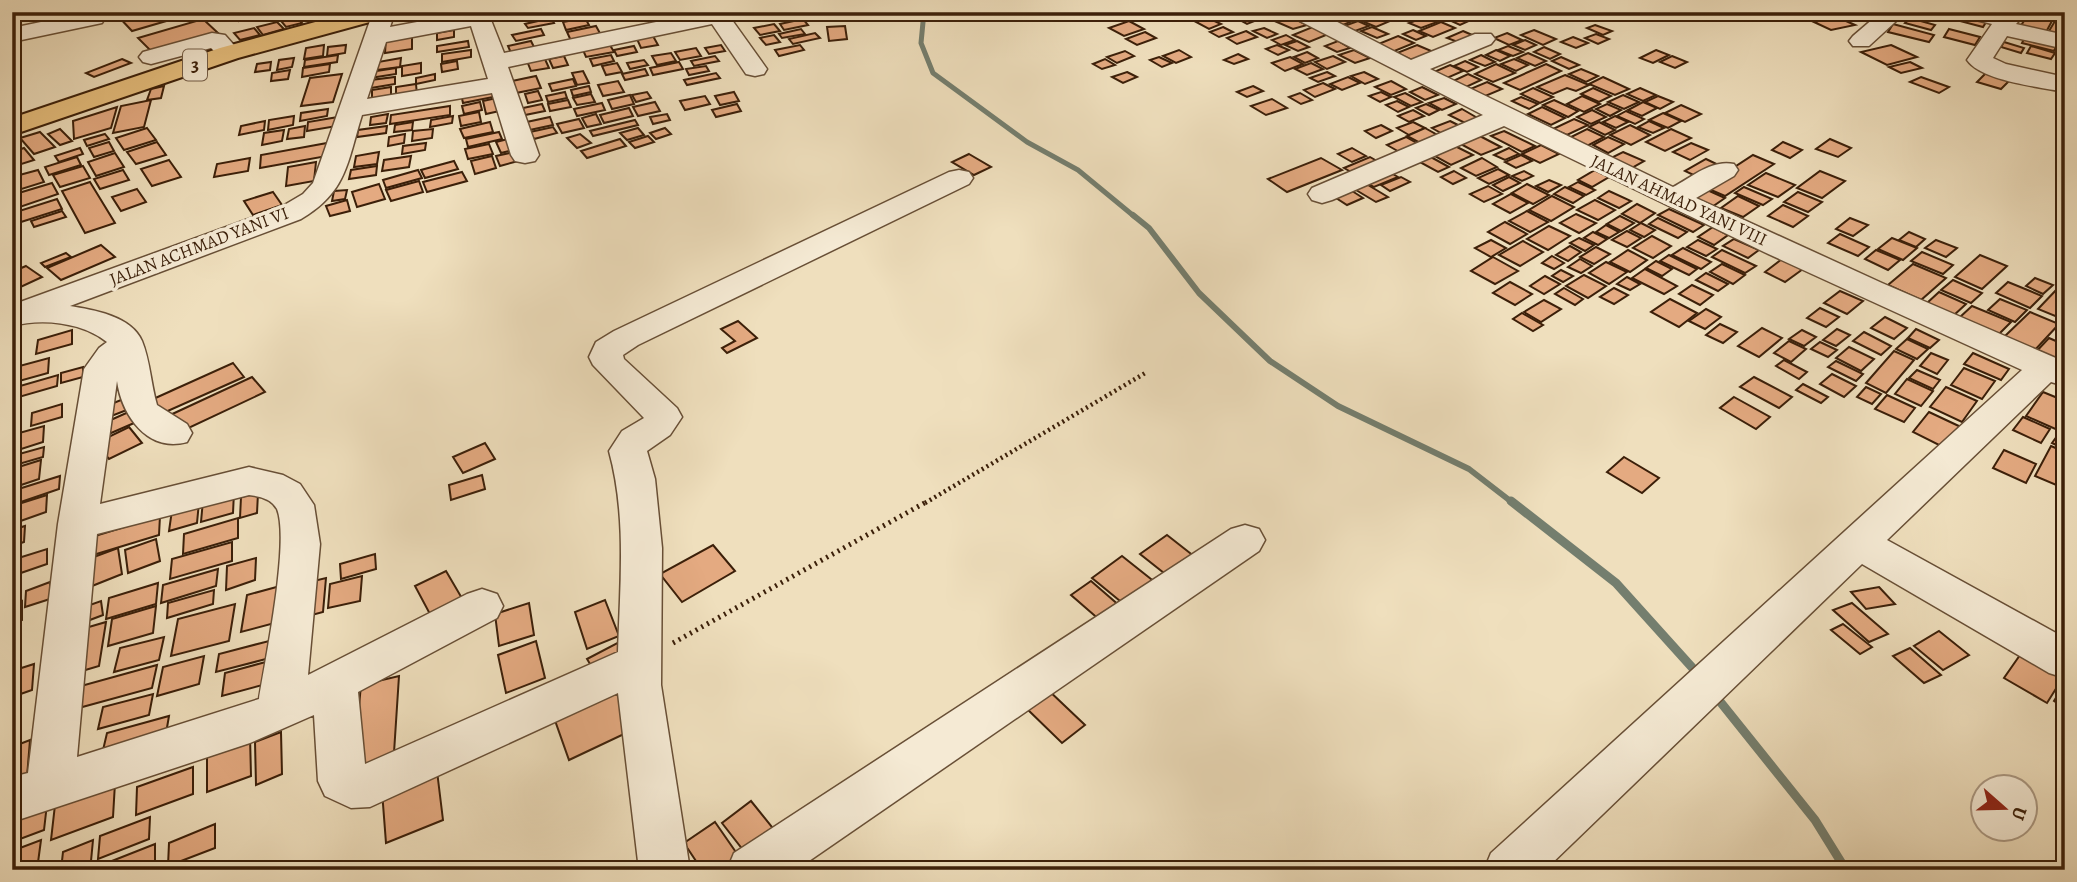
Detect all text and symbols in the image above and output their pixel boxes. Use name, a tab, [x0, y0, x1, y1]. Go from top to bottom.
road number: 3	[183, 50, 207, 80]
street label: JALAN AHMAD YANI VIII	[1587, 149, 1771, 251]
street label: JALAN ACHMAD YANI VI	[106, 201, 292, 291]
north arrow	[1968, 774, 2038, 844]
text: U	[2005, 803, 2033, 824]

